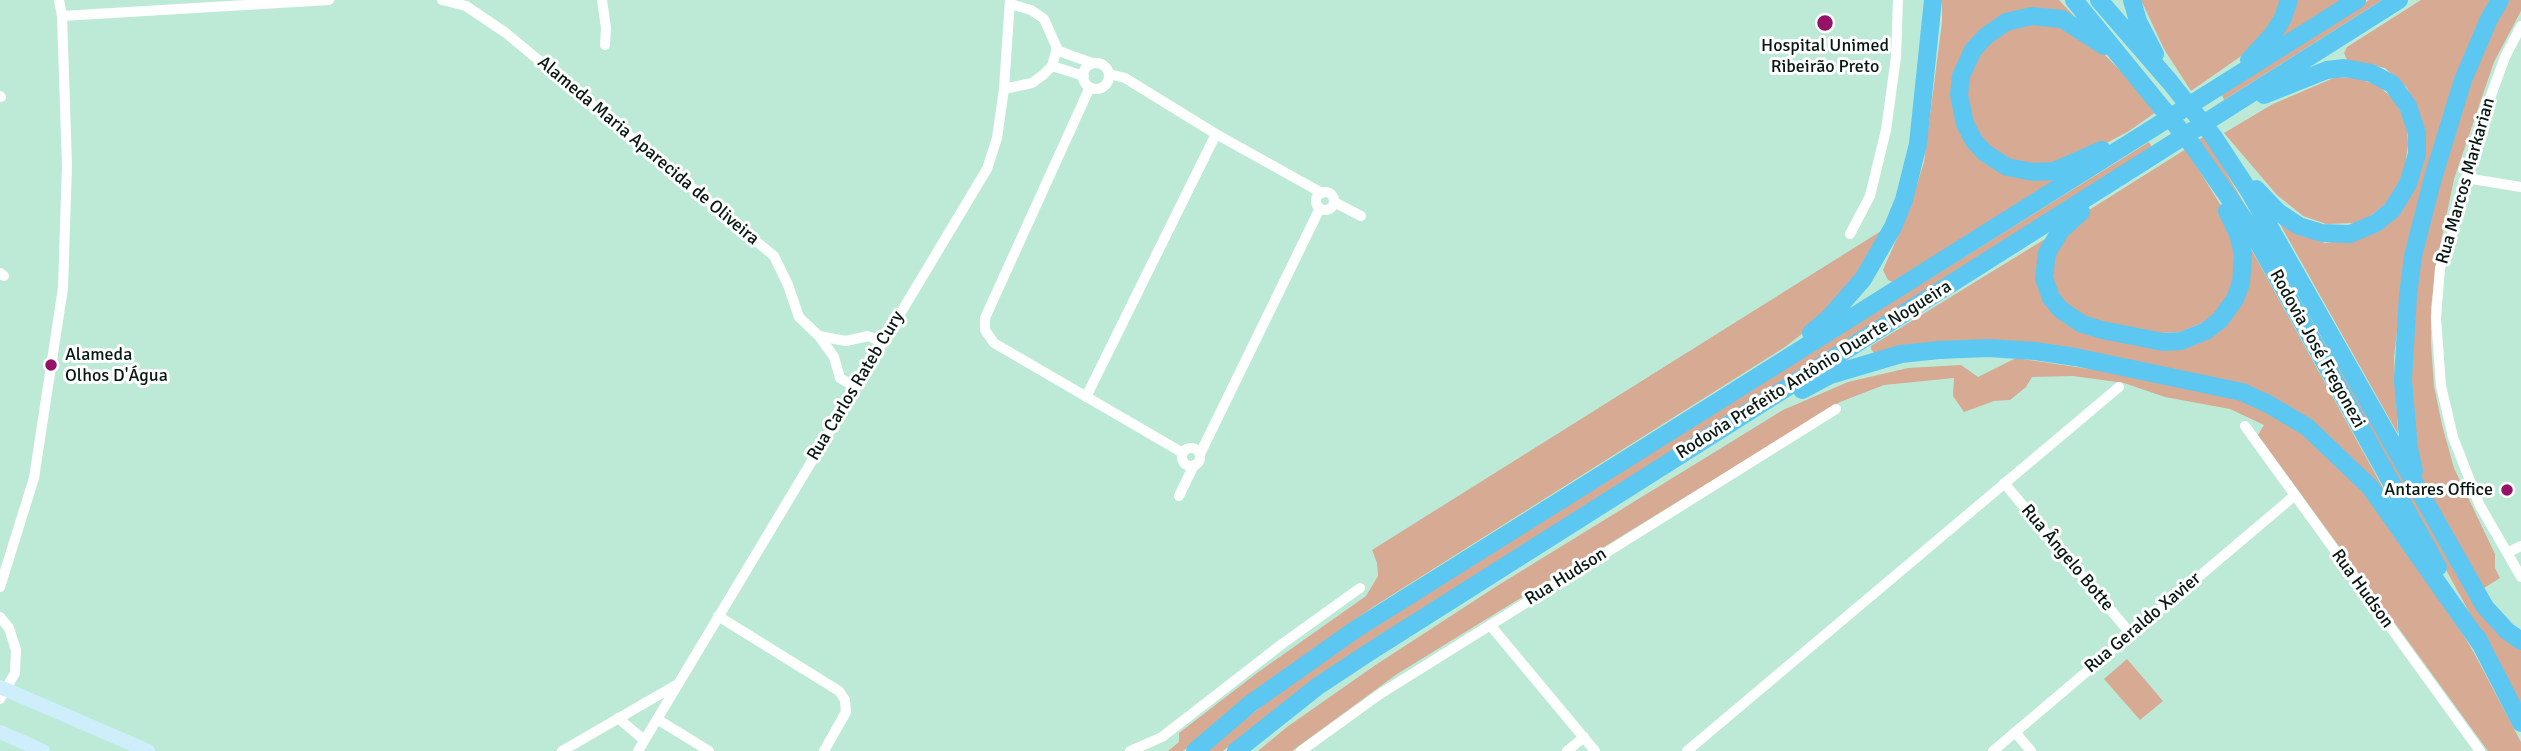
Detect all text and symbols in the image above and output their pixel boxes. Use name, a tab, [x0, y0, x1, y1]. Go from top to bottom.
marker: Hospital Unimed Ribeirão Preto	[1815, 13, 1835, 33]
place label: Hospital Unimed Ribeirão Preto	[1761, 35, 1889, 78]
street label: Alameda Maria Aparecida de Oliveira	[533, 52, 763, 250]
street label: Rua Marcos Markarian	[2432, 95, 2500, 267]
street label: Rodovia José Fregonezi	[2264, 266, 2370, 432]
street label: Rodovia Prefeito Antônio Duarte Nogueira	[1672, 276, 1956, 464]
street label: Rua Carlos Rateb Cury	[803, 307, 909, 465]
place label: Alameda Olhos D'Água	[65, 344, 168, 386]
marker: Alameda Olhos D'Água	[43, 357, 59, 373]
place label: Antares Office	[2384, 479, 2493, 501]
marker: Antares Office	[2499, 482, 2515, 498]
street label: Rua Ângelo Botte	[2016, 500, 2118, 616]
street label: Rua Hudson	[1521, 543, 1611, 611]
street label: Rua Hudson	[2326, 545, 2398, 633]
street label: Rua Geraldo Xavier	[2080, 568, 2206, 678]

